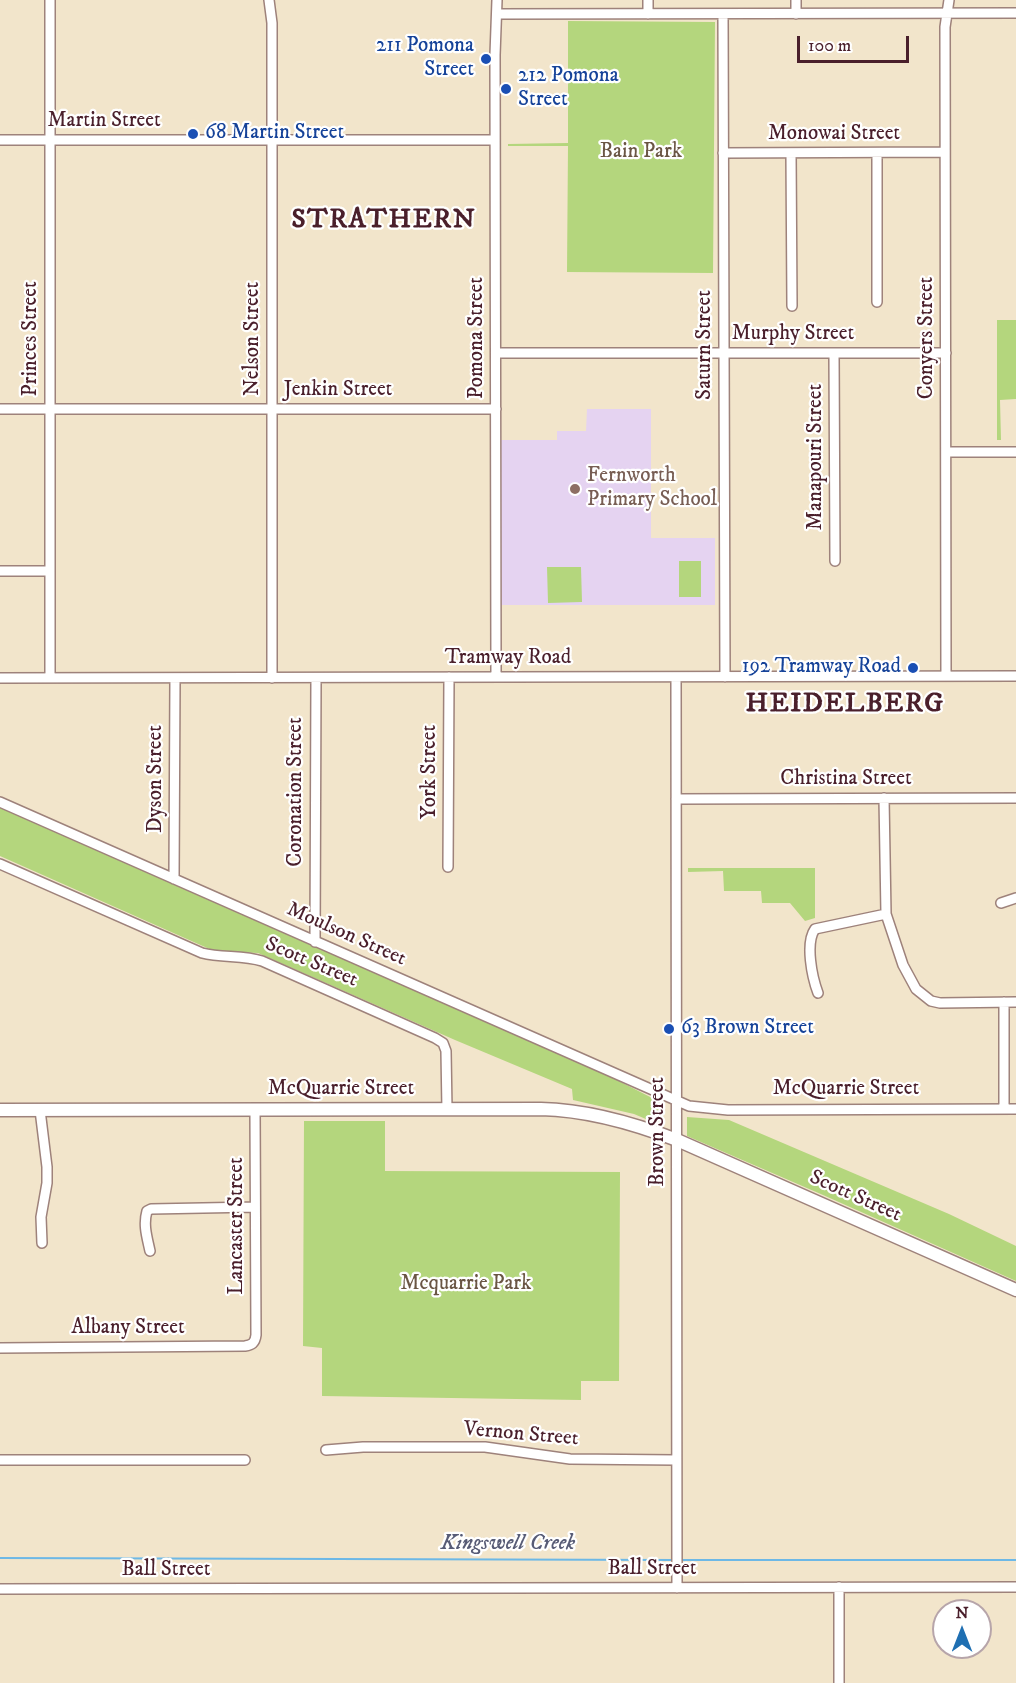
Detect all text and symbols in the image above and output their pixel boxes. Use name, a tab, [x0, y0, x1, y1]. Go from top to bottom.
scale bar	[800, 24, 912, 62]
place label: 211 Pomona Street	[376, 34, 474, 84]
text: 100 m	[808, 35, 851, 57]
marker: 211 Pomona Street	[479, 52, 493, 66]
place label: 212 Pomona Street	[518, 64, 619, 114]
marker: 212 Pomona Street	[499, 82, 513, 96]
street label: Martin Street	[47, 109, 161, 135]
place label: 68 Martin Street	[205, 121, 344, 147]
street label: Monowai Street	[768, 122, 900, 148]
marker: 68 Martin Street	[186, 127, 200, 141]
park label: Bain Park	[600, 140, 682, 166]
district label: STRATHERN	[292, 205, 476, 237]
street label: Pomona Street	[465, 277, 491, 399]
street label: Conyers Street	[915, 277, 941, 399]
street label: Princes Street	[19, 281, 45, 397]
street label: Nelson Street	[241, 282, 267, 396]
street label: Saturn Street	[693, 290, 719, 400]
street label: Murphy Street	[732, 322, 854, 348]
street label: Jenkin Street	[284, 378, 392, 404]
street label: Manapouri Street	[804, 384, 830, 530]
place label: Fernworth Primary School	[587, 464, 717, 514]
marker: Fernworth Primary School	[568, 482, 582, 496]
street label: Tramway Road	[445, 646, 571, 672]
place label: 192 Tramway Road	[742, 655, 901, 681]
marker: 192 Tramway Road	[906, 661, 920, 675]
district label: HEIDELBERG	[745, 689, 945, 721]
street label: Coronation Street	[284, 717, 310, 867]
street label: Dyson Street	[144, 725, 170, 833]
street label: York Street	[418, 725, 444, 819]
street label: Christina Street	[780, 767, 912, 793]
street label: Moulson Street	[282, 897, 410, 973]
street label: Scott Street	[261, 932, 361, 994]
place label: 63 Brown Street	[681, 1016, 814, 1042]
marker: 63 Brown Street	[662, 1022, 676, 1036]
street label: McQuarrie Street	[268, 1077, 414, 1103]
street label: Brown Street	[646, 1077, 672, 1187]
street label: McQuarrie Street	[773, 1077, 919, 1103]
street label: Lancaster Street	[225, 1157, 251, 1295]
street label: Scott Street	[805, 1166, 905, 1228]
park label: Mcquarrie Park	[401, 1272, 531, 1298]
street label: Albany Street	[71, 1316, 185, 1342]
street label: Vernon Street	[463, 1417, 579, 1453]
water label: Kingswell Creek	[441, 1531, 575, 1557]
street label: Ball Street	[608, 1557, 696, 1583]
street label: Ball Street	[122, 1558, 210, 1584]
north arrow	[932, 1599, 992, 1659]
text: N	[955, 1603, 969, 1623]

